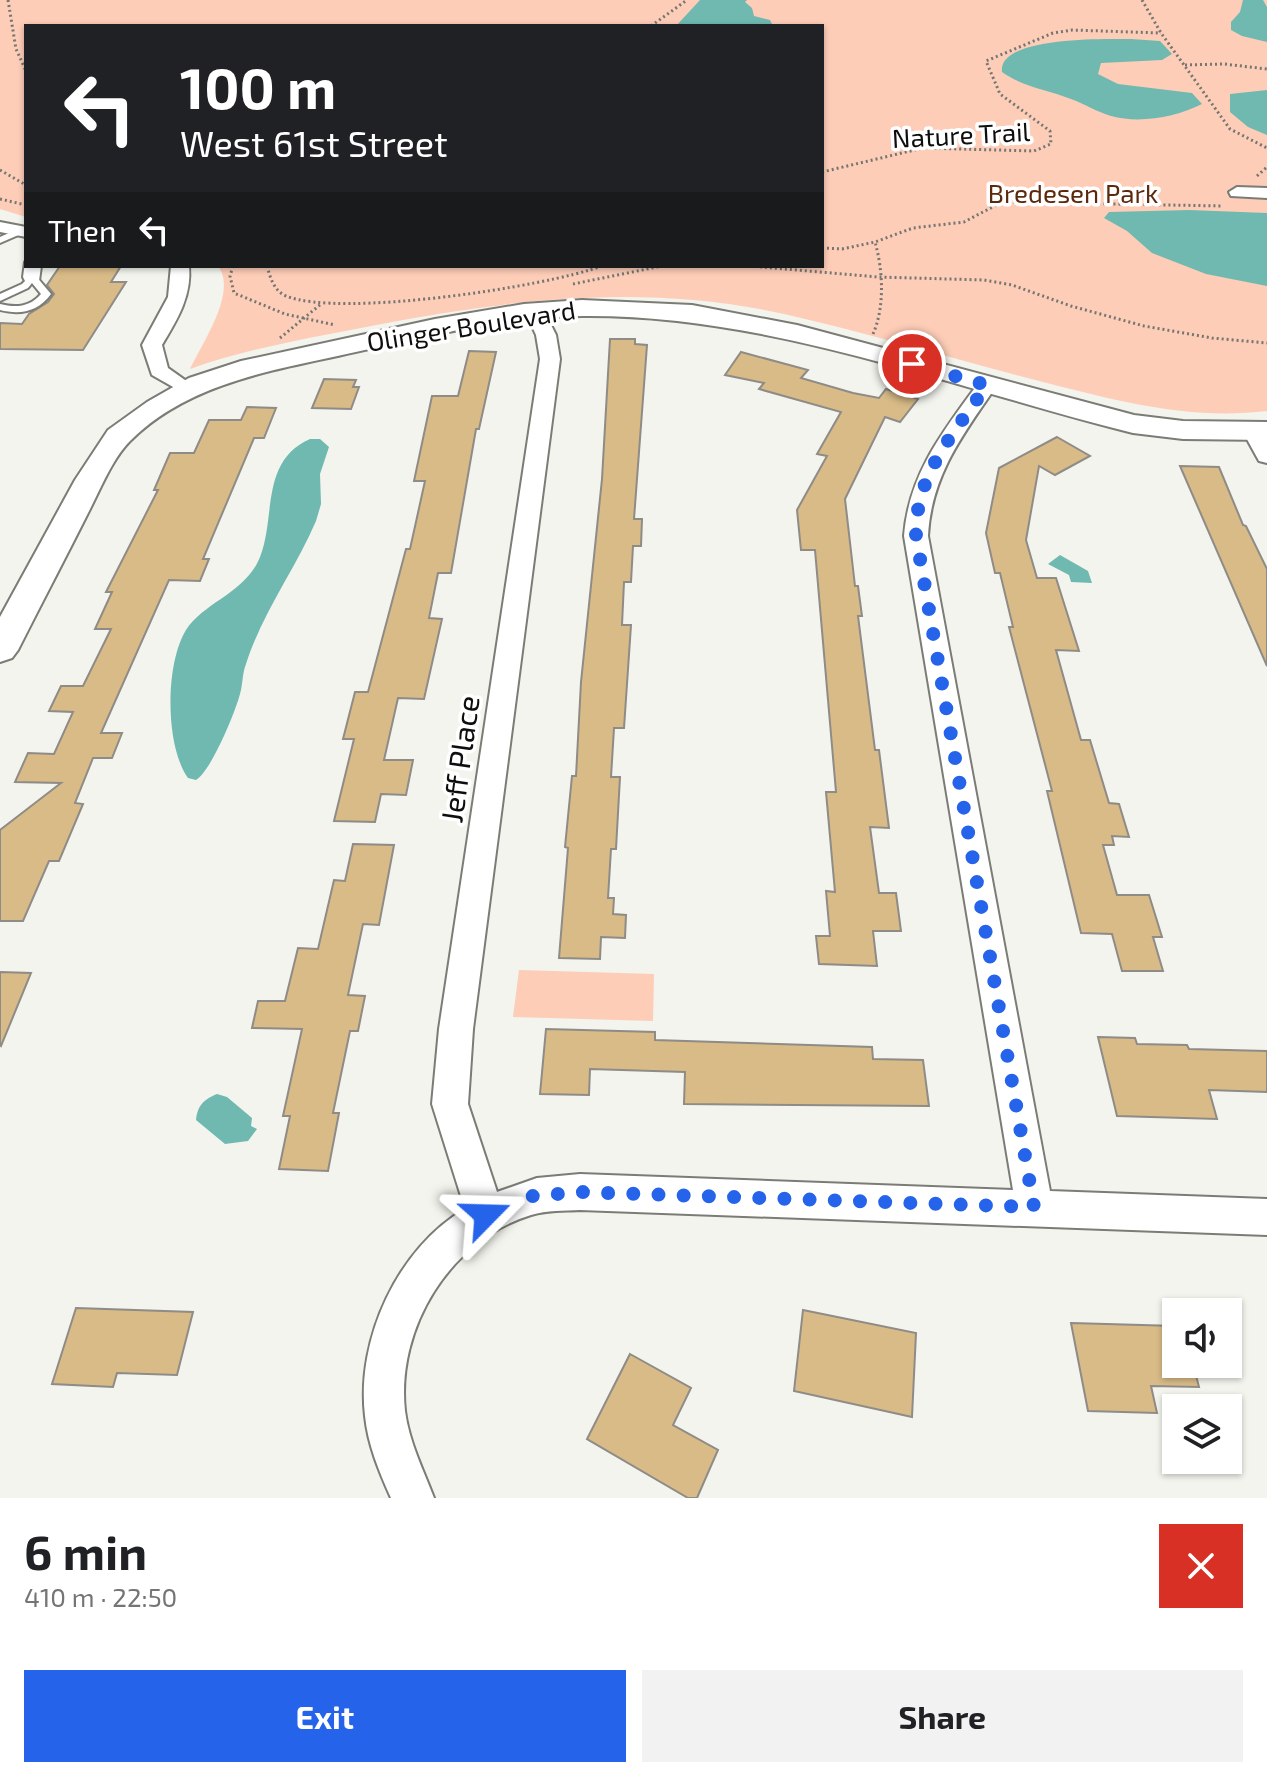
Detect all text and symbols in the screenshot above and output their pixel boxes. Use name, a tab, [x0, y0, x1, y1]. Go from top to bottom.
text: 100 m	[180, 53, 336, 120]
icon: left	[48, 56, 152, 160]
street label: Nature Trail	[891, 115, 1031, 153]
text: West 61st Street	[180, 121, 448, 164]
park label: Bredesen Park	[988, 177, 1158, 208]
icon: left	[132, 208, 176, 252]
text: Then	[48, 212, 116, 248]
street label: Olinger Boulevard	[364, 293, 578, 357]
pin	[878, 330, 946, 398]
icon: arrive	[890, 342, 934, 386]
street label: Jeff Place	[432, 693, 486, 825]
position arrow	[444, 1173, 528, 1257]
map controls	[1162, 1298, 1242, 1474]
button: sound	[1162, 1298, 1242, 1378]
button: layers	[1162, 1394, 1242, 1474]
text: 6 min	[24, 1522, 147, 1580]
button: close	[1159, 1524, 1243, 1608]
text: 410 m · 22:50	[24, 1581, 177, 1612]
button: Exit	[24, 1670, 626, 1762]
button: Share	[642, 1670, 1243, 1762]

